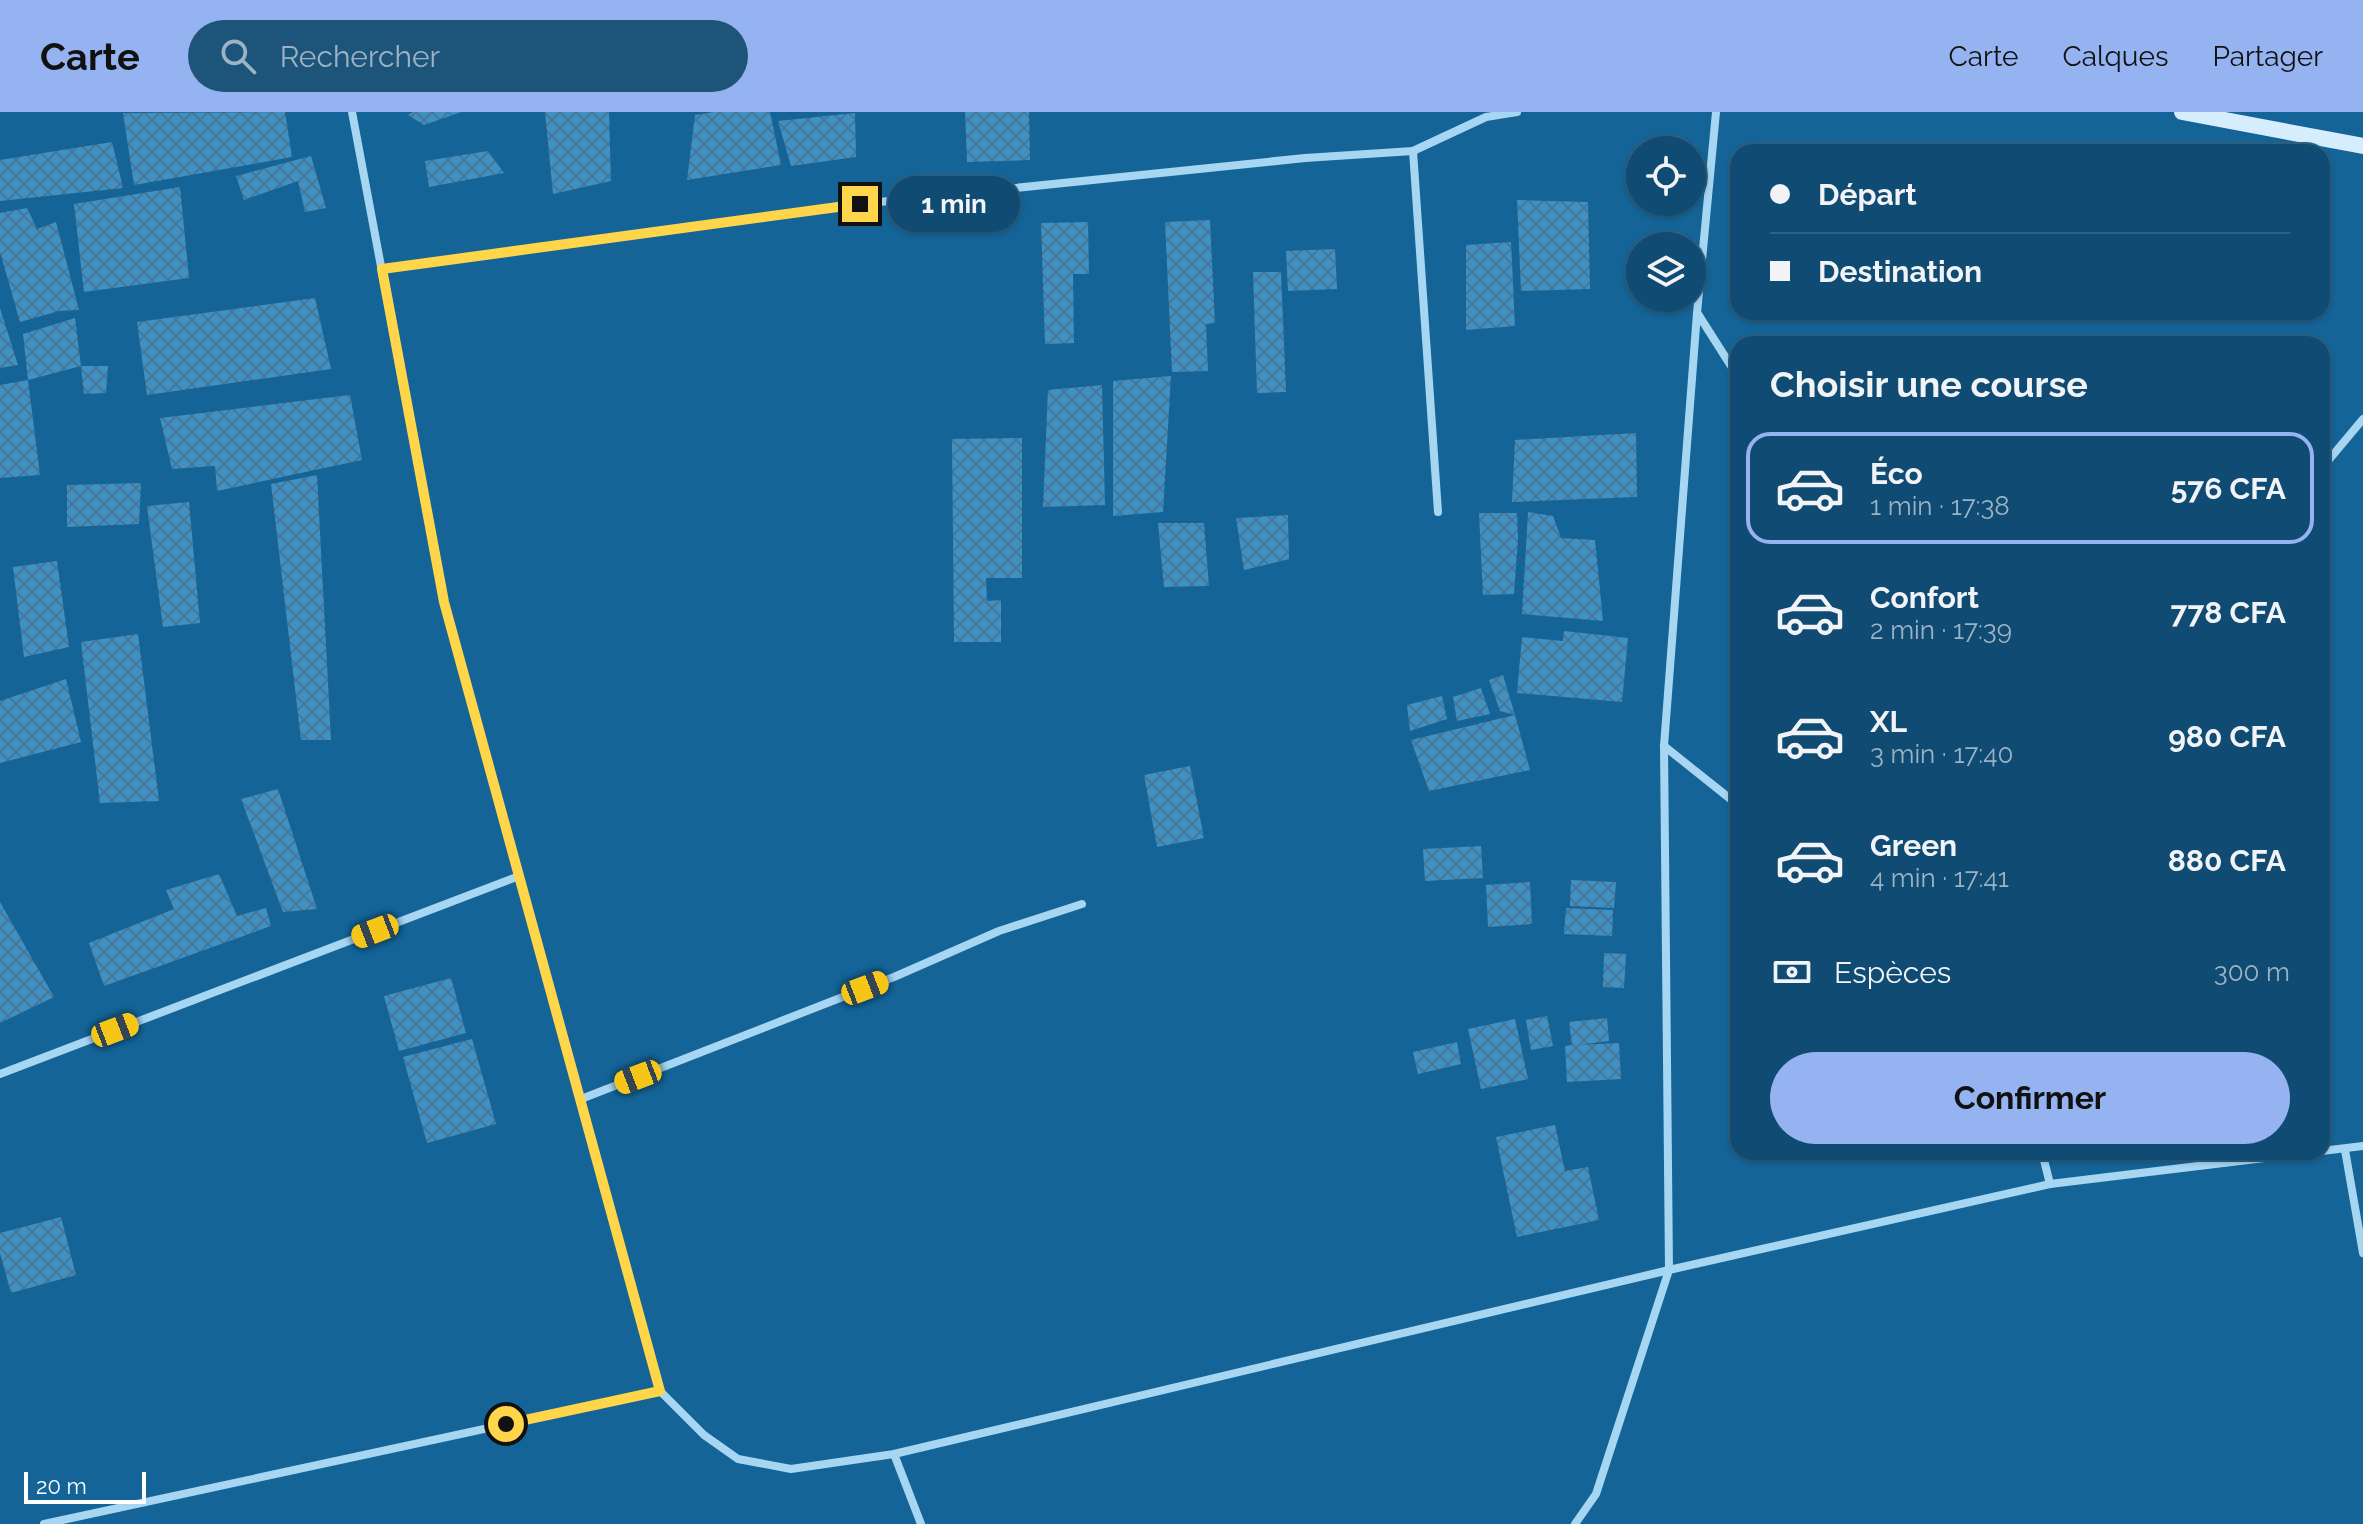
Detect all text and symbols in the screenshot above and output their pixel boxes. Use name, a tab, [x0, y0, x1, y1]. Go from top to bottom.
search box	[188, 20, 748, 92]
text: Carte	[40, 34, 140, 79]
icon: search	[216, 34, 260, 78]
text: Rechercher	[280, 39, 440, 74]
text: Carte	[1949, 40, 2018, 73]
text: Calques	[2062, 40, 2168, 73]
text: Partager	[2212, 40, 2323, 73]
map controls	[1626, 136, 1706, 312]
button: locate	[1626, 136, 1706, 216]
callout: 1 min	[888, 176, 1020, 232]
text: Départ	[1818, 177, 1917, 212]
route end	[842, 186, 878, 222]
text: 1 min	[921, 189, 987, 219]
button: layers	[1626, 232, 1706, 312]
text: Destination	[1818, 254, 1982, 289]
text: Choisir une course	[1770, 363, 2088, 405]
icon: car	[1774, 452, 1846, 524]
text: Éco	[1870, 456, 1923, 491]
text: 576 CFA	[2171, 471, 2286, 506]
text: 1 min · 17:38	[1870, 491, 2010, 521]
icon: car	[1774, 576, 1846, 648]
text: Confort	[1870, 580, 1979, 615]
text: 778 CFA	[2170, 595, 2286, 630]
text: 2 min · 17:39	[1870, 615, 2012, 645]
icon: car	[1774, 700, 1846, 772]
text: XL	[1870, 704, 1907, 739]
text: 980 CFA	[2168, 719, 2286, 754]
text: 3 min · 17:40	[1870, 739, 2013, 769]
icon: car	[1774, 824, 1846, 896]
text: Green	[1870, 828, 1957, 863]
text: 880 CFA	[2168, 843, 2286, 878]
text: 4 min · 17:41	[1870, 863, 2009, 893]
car	[348, 911, 402, 951]
icon: cash	[1770, 950, 1814, 994]
text: Espèces	[1834, 955, 1951, 990]
text: 300 m	[2214, 957, 2290, 987]
car	[838, 968, 892, 1008]
car	[88, 1010, 142, 1050]
button: Confirmer	[1770, 1052, 2290, 1144]
car	[611, 1057, 665, 1097]
route start	[488, 1406, 524, 1442]
scale bar	[24, 1468, 146, 1504]
text: 20 m	[36, 1473, 87, 1499]

